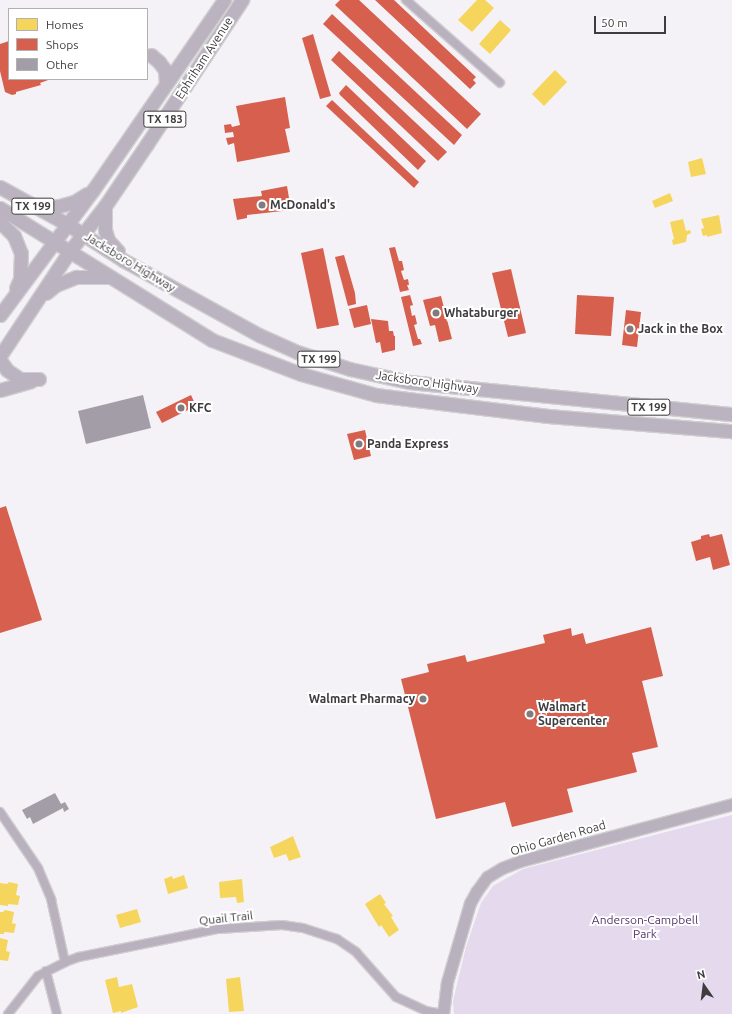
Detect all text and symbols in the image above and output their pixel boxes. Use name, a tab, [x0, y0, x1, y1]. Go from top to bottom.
legend	[8, 8, 148, 80]
scale bar	[596, 8, 668, 34]
street label: Ephriham Avenue	[172, 14, 236, 102]
text: 50 m	[601, 16, 628, 29]
text: Homes	[46, 18, 84, 31]
text: Shops	[46, 38, 78, 51]
text: Other	[46, 58, 78, 71]
road number: TX 183	[143, 110, 187, 128]
road number: TX 199	[11, 197, 55, 215]
place label: McDonald's	[270, 198, 336, 212]
marker: McDonald's	[257, 200, 267, 210]
street label: Jacksboro Highway	[82, 229, 178, 295]
place label: Whataburger	[444, 306, 518, 320]
marker: Whataburger	[431, 308, 441, 318]
place label: Jack in the Box	[638, 322, 723, 336]
marker: Jack in the Box	[625, 324, 635, 334]
road number: TX 199	[297, 350, 341, 368]
street label: Jacksboro Highway	[375, 368, 479, 396]
road number: TX 199	[627, 398, 671, 416]
place label: KFC	[189, 401, 211, 415]
marker: KFC	[176, 403, 186, 413]
place label: Panda Express	[367, 437, 449, 451]
marker: Panda Express	[354, 439, 364, 449]
place label: Walmart Pharmacy	[309, 692, 415, 706]
marker: Walmart Pharmacy	[418, 694, 428, 704]
place label: Walmart Supercenter	[538, 700, 607, 728]
marker: Walmart Supercenter	[525, 709, 535, 719]
street label: Ohio Garden Road	[509, 818, 607, 858]
street label: Quail Trail	[198, 908, 254, 928]
park label: Anderson-Campbell Park	[592, 913, 698, 941]
north arrow	[684, 966, 724, 1006]
text: N	[696, 968, 707, 981]

